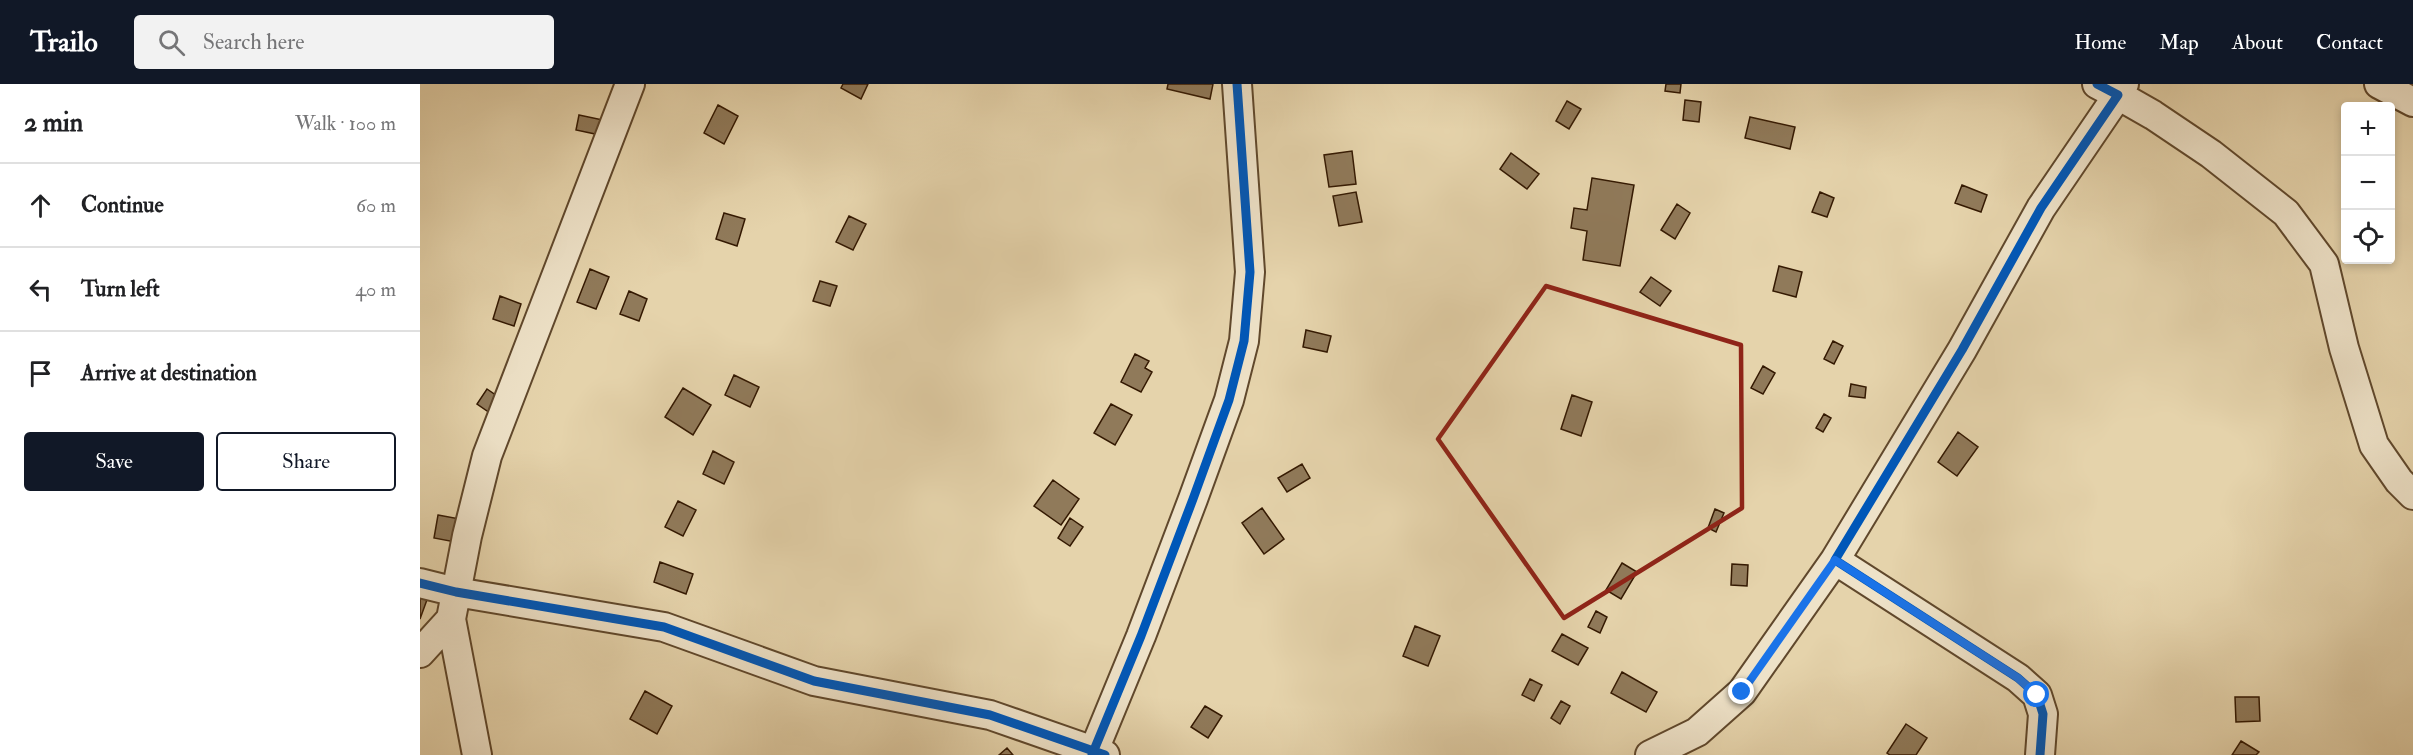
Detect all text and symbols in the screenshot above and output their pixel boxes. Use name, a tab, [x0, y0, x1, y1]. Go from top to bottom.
search box	[134, 15, 554, 69]
text: Trailo	[30, 25, 98, 60]
icon: search	[155, 26, 188, 59]
text: Search here	[203, 28, 304, 56]
text: Home	[2074, 29, 2126, 56]
text: Map	[2159, 29, 2199, 56]
text: About	[2232, 29, 2283, 56]
text: Contact	[2316, 29, 2383, 56]
map controls	[2341, 102, 2395, 264]
button: +	[2341, 102, 2395, 156]
text: 2 min	[24, 107, 83, 139]
text: Walk · 100 m	[295, 111, 396, 136]
button: −	[2341, 156, 2395, 210]
icon: ahead	[24, 189, 57, 222]
text: Continue	[81, 191, 164, 219]
text: 60 m	[356, 193, 396, 218]
button: locate	[2341, 210, 2395, 264]
icon: left	[24, 273, 57, 306]
text: Turn left	[81, 275, 160, 303]
text: 40 m	[355, 277, 396, 302]
icon: arrive	[24, 357, 57, 390]
text: Arrive at destination	[81, 359, 257, 387]
button: Save	[24, 432, 204, 491]
button: Share	[216, 432, 396, 491]
route end	[1728, 678, 1754, 704]
route start	[2023, 681, 2049, 707]

